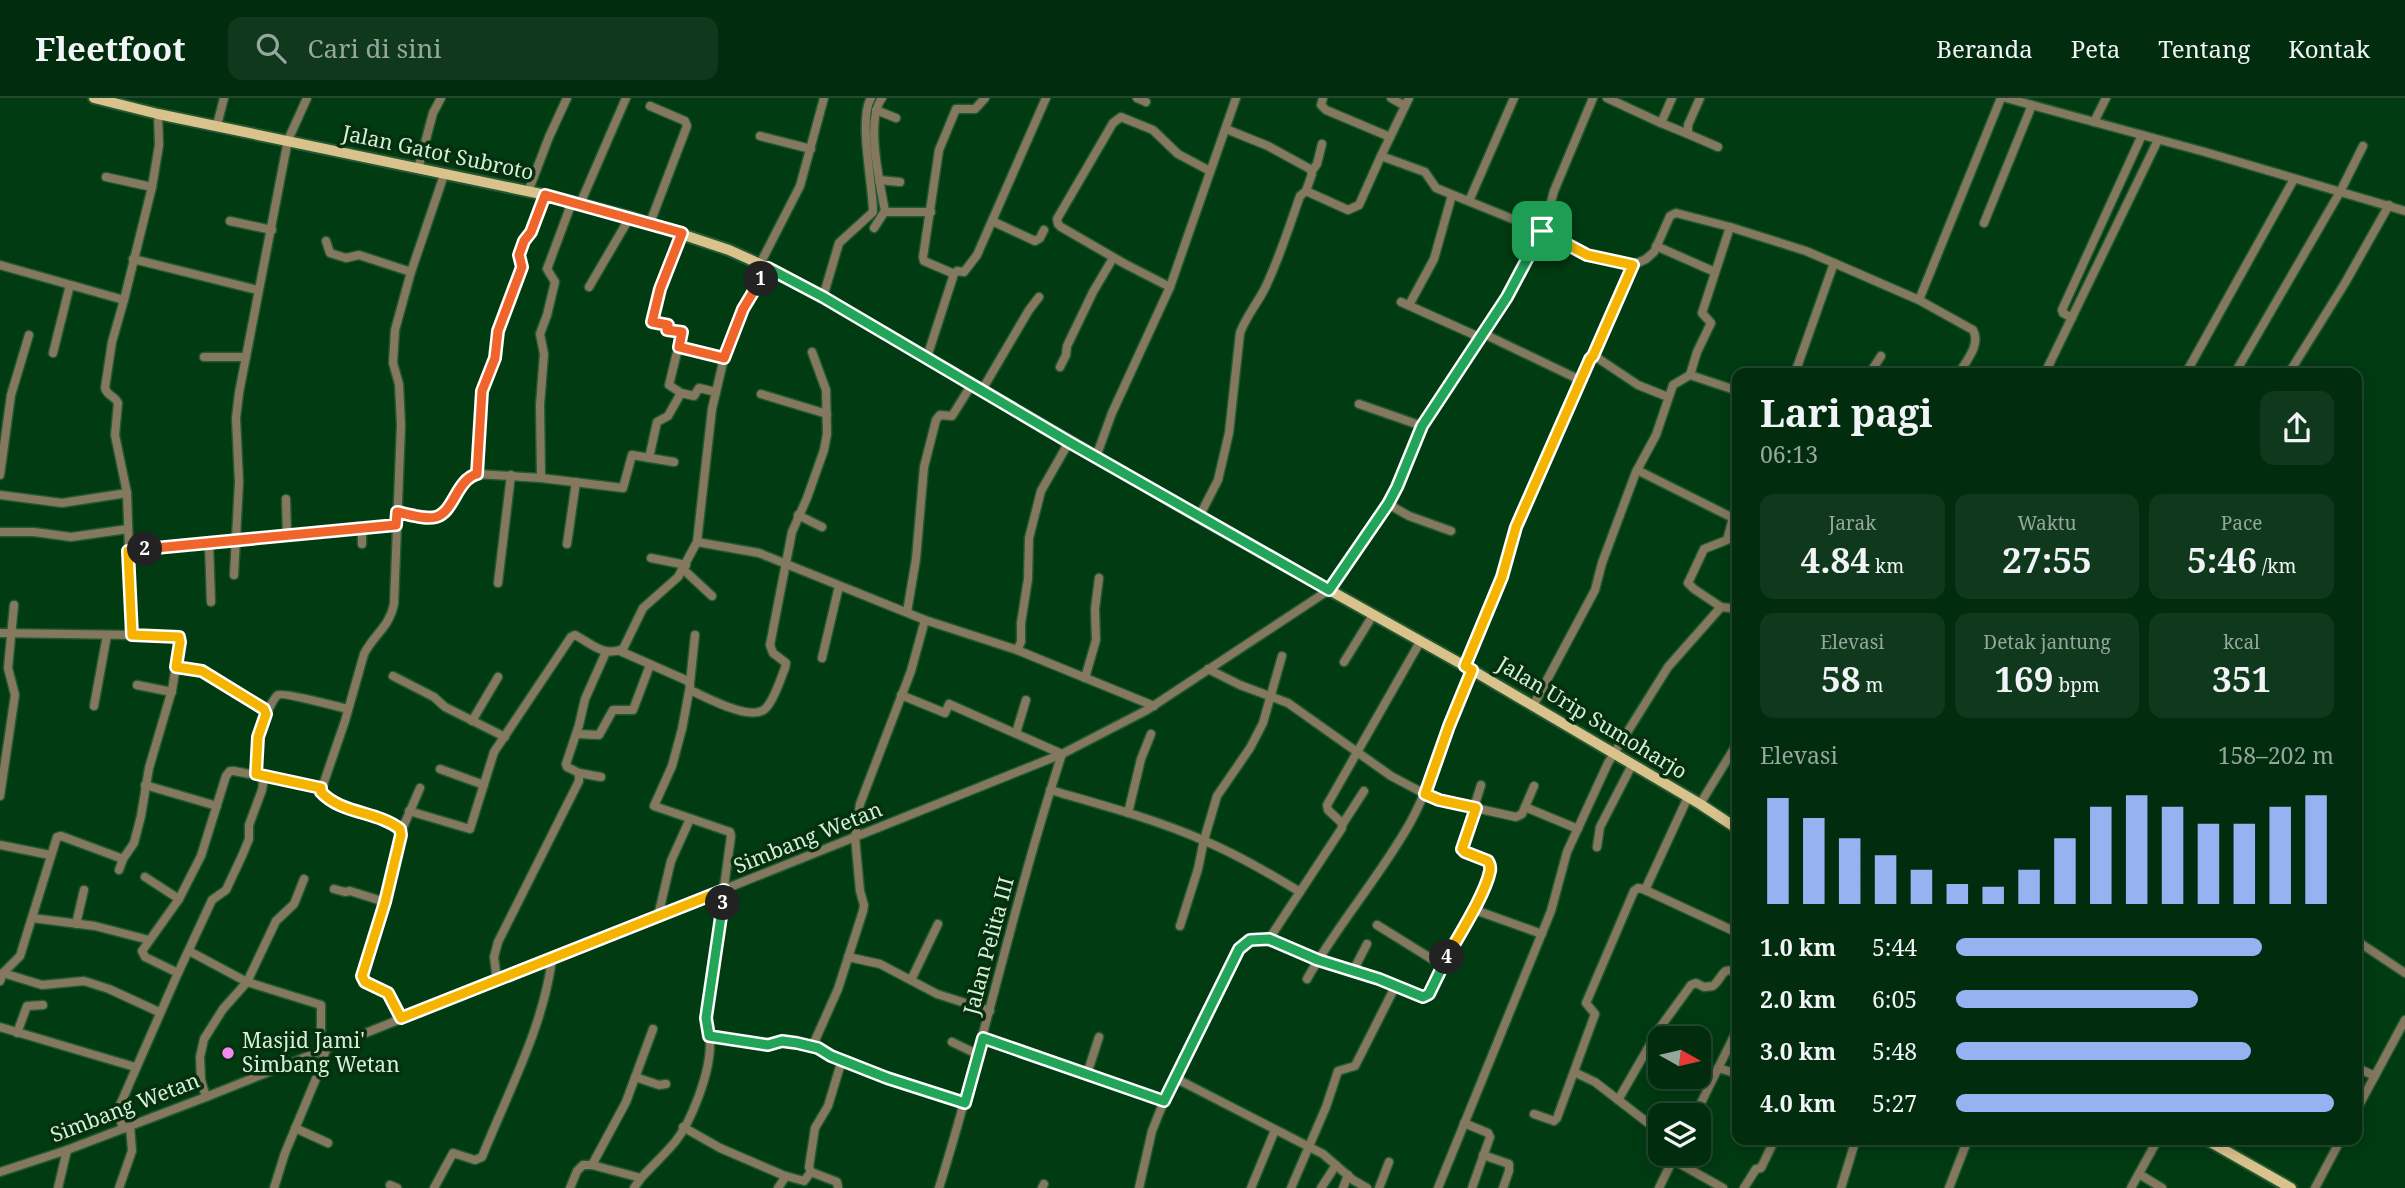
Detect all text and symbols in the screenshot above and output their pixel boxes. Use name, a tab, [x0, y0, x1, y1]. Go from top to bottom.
search box	[228, 17, 718, 80]
text: Fleetfoot	[35, 26, 186, 71]
icon: search	[252, 29, 290, 67]
text: Cari di sini	[308, 30, 442, 66]
text: Beranda	[1936, 32, 2033, 65]
text: Peta	[2071, 32, 2120, 65]
text: Tentang	[2158, 32, 2250, 65]
text: Kontak	[2288, 32, 2370, 65]
street label: Jalan Gatot Subroto	[339, 118, 536, 186]
pin	[1512, 201, 1572, 261]
icon: arrive	[1523, 212, 1561, 250]
pin: 1	[744, 262, 778, 296]
text: 1	[755, 265, 766, 291]
text: Lari pagi	[1760, 386, 1933, 438]
button: share	[2260, 391, 2334, 465]
text: 06:13	[1760, 438, 1818, 470]
text: Jarak	[1828, 510, 1876, 536]
text: Waktu	[2017, 510, 2077, 536]
text: Pace	[2221, 510, 2263, 536]
pin: 2	[128, 532, 162, 566]
text: 2	[139, 535, 150, 561]
text: 4.84	[1801, 536, 1870, 583]
text: 27:55	[2002, 536, 2092, 583]
text: 5:46	[2187, 536, 2257, 583]
text: km	[1870, 553, 1904, 579]
text: /km	[2257, 553, 2296, 579]
text: Elevasi	[1820, 629, 1884, 655]
text: Detak jantung	[1983, 629, 2111, 655]
text: kcal	[2223, 629, 2260, 655]
street label: Jalan Urip Sumoharjo	[1491, 649, 1693, 785]
text: 58	[1821, 655, 1861, 702]
text: 169	[1994, 655, 2054, 702]
text: 351	[2212, 655, 2271, 702]
text: m	[1861, 672, 1884, 698]
text: bpm	[2054, 672, 2100, 698]
text: Elevasi	[1760, 739, 1838, 771]
text: 158–202 m	[2218, 739, 2334, 771]
street label: Simbang Wetan	[729, 795, 886, 880]
street label: Jalan Pelita III	[956, 874, 1020, 1019]
pin: 3	[706, 886, 740, 920]
text: 3	[717, 889, 728, 915]
text: 1.0 km	[1760, 931, 1836, 963]
text: 5:44	[1872, 931, 1917, 963]
pin: 4	[1430, 940, 1464, 974]
text: 4	[1441, 943, 1452, 969]
text: 2.0 km	[1760, 983, 1836, 1015]
text: 6:05	[1872, 983, 1917, 1015]
place label: Masjid Jami' Simbang Wetan	[242, 1026, 400, 1078]
north arrow	[1648, 1026, 1712, 1088]
map controls	[1648, 1026, 1711, 1166]
text: 3.0 km	[1760, 1035, 1836, 1067]
text: 5:48	[1872, 1035, 1917, 1067]
marker: Masjid Jami' Simbang Wetan	[220, 1045, 236, 1061]
street label: Simbang Wetan	[46, 1066, 203, 1148]
text: 4.0 km	[1760, 1087, 1836, 1119]
text: 5:27	[1872, 1087, 1917, 1119]
button: layers	[1648, 1103, 1711, 1166]

